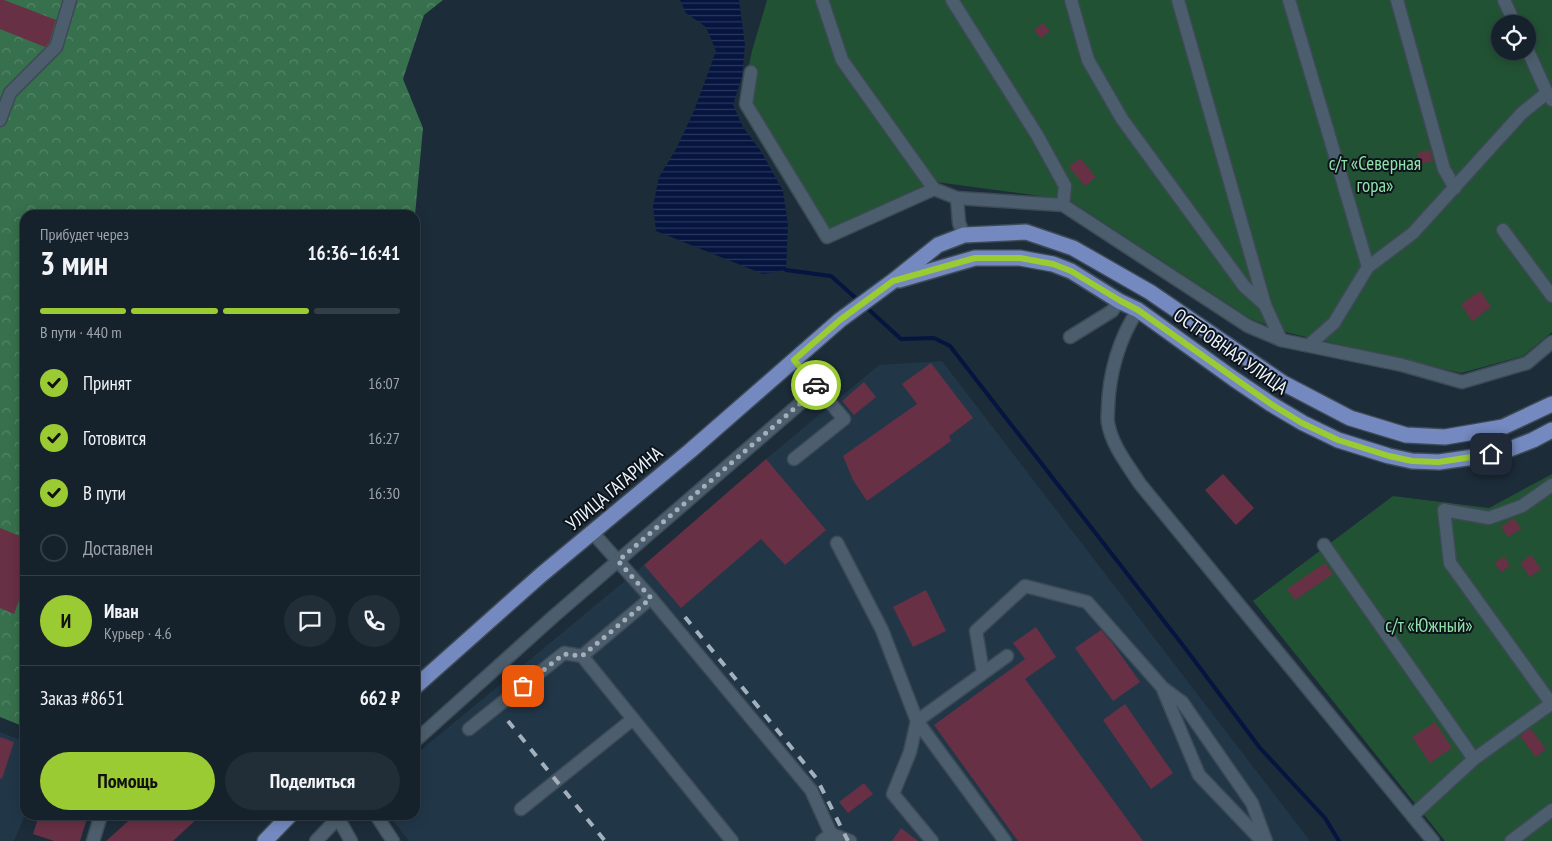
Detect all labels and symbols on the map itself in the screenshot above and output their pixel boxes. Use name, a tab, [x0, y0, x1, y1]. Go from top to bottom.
park label: с/т «Северная гора»	[1329, 151, 1421, 197]
street label: ОСТРОВНАЯ УЛИЦА	[1169, 303, 1293, 399]
courier	[791, 360, 841, 410]
pin	[1470, 433, 1512, 475]
street label: УЛИЦА ГАГАРИНА	[561, 441, 667, 535]
park label: с/т «Южный»	[1385, 613, 1473, 637]
pin	[502, 665, 544, 707]

